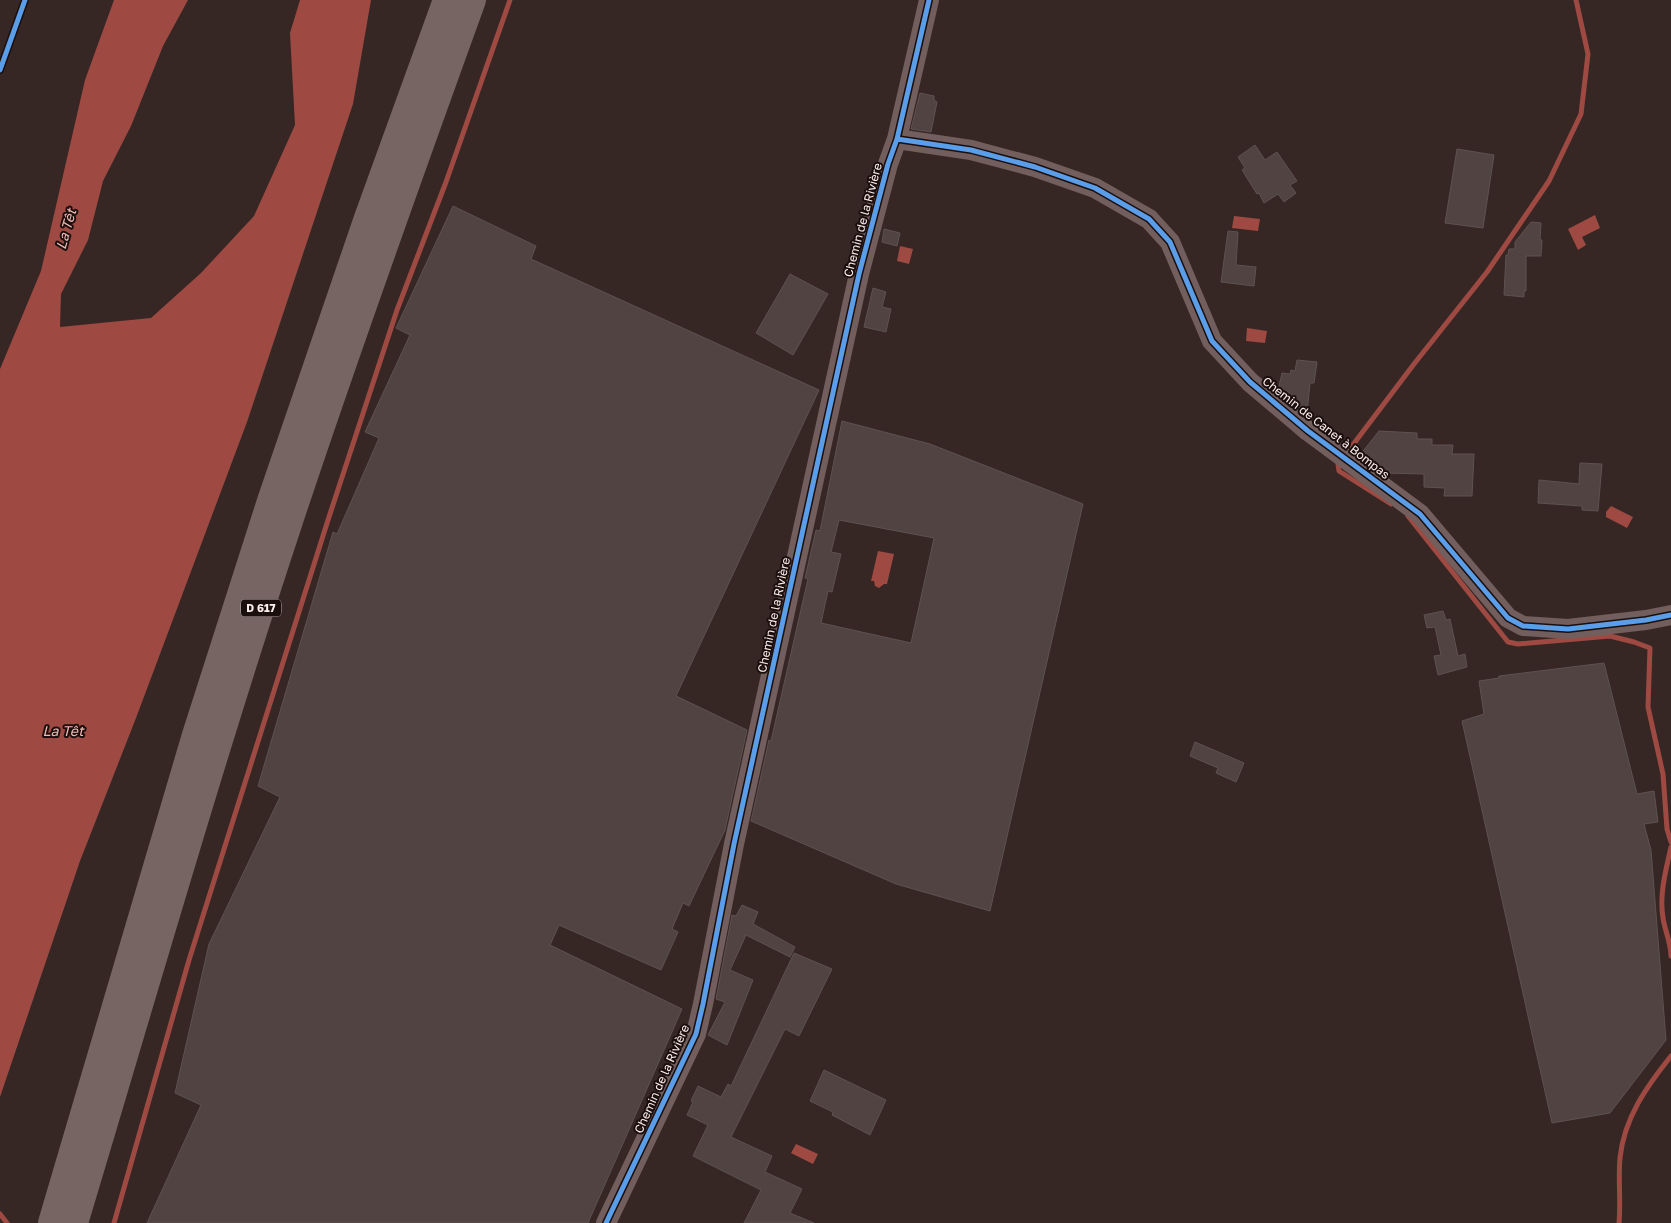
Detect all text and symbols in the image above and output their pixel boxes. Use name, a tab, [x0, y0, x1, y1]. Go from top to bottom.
street label: Chemin de la Rivière	[840, 161, 885, 279]
water label: La Têt	[52, 205, 80, 251]
street label: Chemin de Canet à Bompas	[1260, 373, 1393, 482]
street label: Chemin de la Rivière	[754, 556, 793, 674]
road number: D 617	[241, 600, 281, 616]
water label: La Têt	[42, 722, 85, 739]
street label: Chemin de la Rivière	[631, 1022, 692, 1136]

